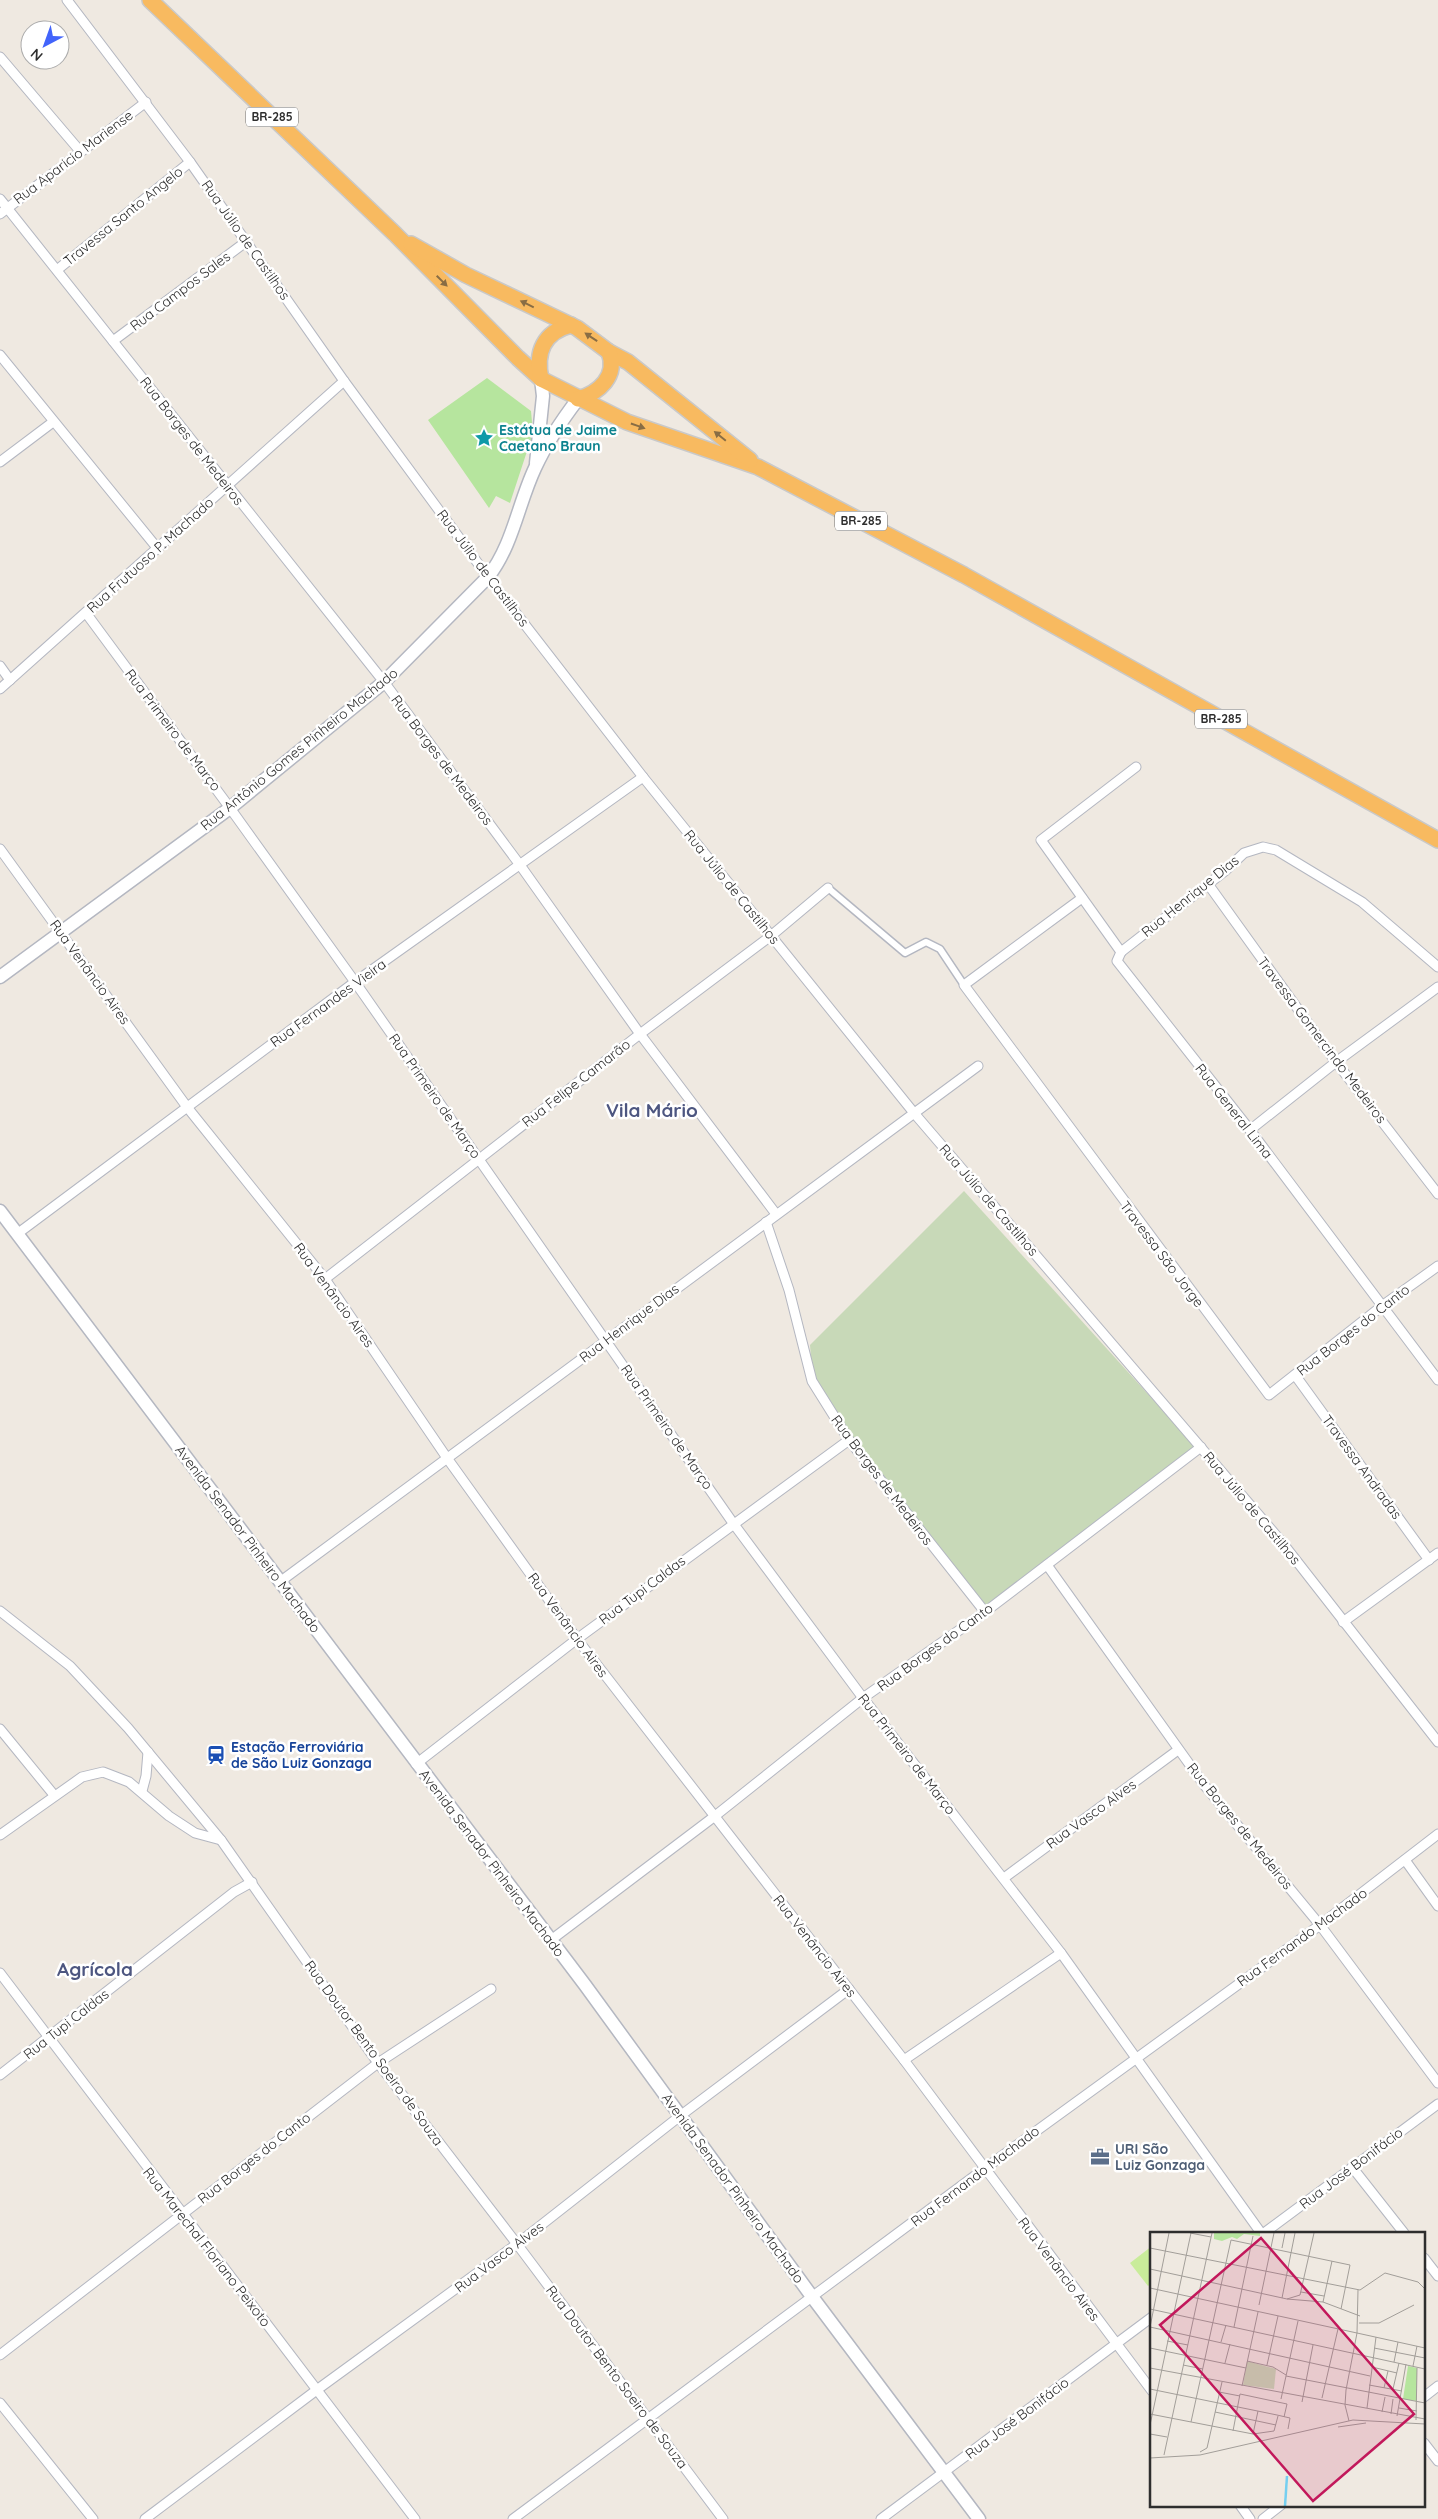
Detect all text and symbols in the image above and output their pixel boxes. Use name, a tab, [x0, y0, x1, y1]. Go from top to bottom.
north arrow	[20, 20, 70, 70]
text: N	[27, 45, 46, 65]
street label: Rua Aparicio Mariense	[10, 106, 137, 208]
road number: BR-285	[246, 108, 298, 126]
street label: Travessa Santo Angelo	[60, 162, 186, 270]
street label: Rua Júlio de Castilhos	[198, 177, 294, 303]
street label: Rua Campos Sales	[126, 247, 234, 335]
one-way arrow	[435, 275, 447, 287]
one-way arrow	[520, 300, 535, 308]
one-way arrow	[584, 332, 598, 342]
street label: Rua Borges de Medeiros	[136, 373, 248, 509]
place label: Estátua de Jaime Caetano Braun	[499, 421, 617, 455]
one-way arrow	[631, 422, 646, 430]
place icon: Estátua de Jaime Caetano Braun	[473, 427, 495, 449]
one-way arrow	[714, 431, 727, 442]
street label: Rua Frutuoso P. Machado	[83, 493, 217, 617]
street label: Rua Júlio de Castilhos	[433, 506, 533, 630]
road number: BR-285	[835, 512, 887, 530]
street label: Rua Antônio Gomes Pinheiro Machado	[197, 664, 401, 834]
street label: Rua Primeiro de Março	[121, 665, 225, 795]
street label: Rua Borges de Medeiros	[387, 691, 497, 829]
road number: BR-285	[1195, 710, 1247, 729]
street label: Rua Júlio de Castilhos	[680, 826, 784, 948]
street label: Rua Henrique Dias	[1138, 851, 1242, 941]
street label: Rua Venâncio Aires	[46, 916, 134, 1028]
street label: Travessa Gomercindo Medeiros	[1253, 953, 1391, 1127]
street label: Rua Fernandes Vieira	[267, 955, 389, 1051]
street label: Rua Primeiro de Março	[385, 1030, 485, 1162]
street label: Rua Felipe Camarão	[518, 1035, 634, 1131]
street label: Rua General Lima	[1191, 1060, 1277, 1162]
district label: Vila Mário	[606, 1098, 698, 1122]
street label: Rua Júlio de Castilhos	[936, 1140, 1042, 1260]
street label: Travessa São Jorge	[1116, 1197, 1208, 1311]
street label: Rua Venâncio Aires	[290, 1239, 378, 1351]
street label: Rua Henrique Dias	[576, 1280, 682, 1366]
street label: Rua Borges do Canto	[1293, 1280, 1413, 1380]
street label: Rua Primeiro de Março	[617, 1361, 717, 1493]
street label: Rua Borges de Medeiros	[827, 1411, 937, 1549]
street label: Travessa Andradas	[1318, 1411, 1406, 1523]
street label: Avenida Senador Pinheiro Machado	[171, 1441, 325, 1637]
street label: Rua Júlio de Castilhos	[1199, 1448, 1305, 1568]
street label: Rua Tupi Caldas	[595, 1552, 689, 1628]
street label: Rua Venâncio Aires	[524, 1569, 612, 1681]
street label: Rua Borges do Canto	[874, 1599, 996, 1695]
street label: Rua Primeiro de Março	[854, 1690, 960, 1818]
place label: Estação Ferroviária de São Luiz Gonzaga	[231, 1738, 372, 1772]
station icon: Estação Ferroviária de São Luiz Gonzaga	[205, 1744, 227, 1766]
street label: Rua Borges de Medeiros	[1183, 1759, 1297, 1893]
street label: Avenida Senador Pinheiro Machado	[415, 1765, 569, 1961]
street label: Rua Vasco Alves	[1042, 1775, 1140, 1853]
street label: Rua Fernando Machado	[1233, 1884, 1371, 1990]
street label: Rua Venâncio Aires	[769, 1891, 861, 2001]
district label: Agrícola	[57, 1957, 133, 1981]
street label: Rua Doutor Bento Soeiro de Souza	[301, 1957, 447, 2149]
street label: Rua Tupi Caldas	[20, 1985, 112, 2063]
street label: Avenida Senador Pinheiro Machado	[658, 2089, 808, 2287]
street label: Rua Borges do Canto	[194, 2108, 314, 2208]
street label: Rua Fernando Machado	[907, 2122, 1043, 2230]
street label: Rua José Bonifácio	[1296, 2123, 1406, 2213]
place label: URI São Luiz Gonzaga	[1115, 2140, 1205, 2174]
office icon: URI São Luiz Gonzaga	[1089, 2146, 1111, 2168]
street label: Rua Marechal Floriano Peixoto	[139, 2164, 275, 2330]
street label: Rua Venâncio Aires	[1014, 2214, 1104, 2324]
street label: Rua Vasco Alves	[451, 2218, 547, 2296]
inset map	[1150, 2232, 1426, 2506]
street label: Rua Doutor Bento Soeiro de Souza	[542, 2282, 692, 2472]
street label: Rua José Bonifácio	[962, 2373, 1072, 2463]

